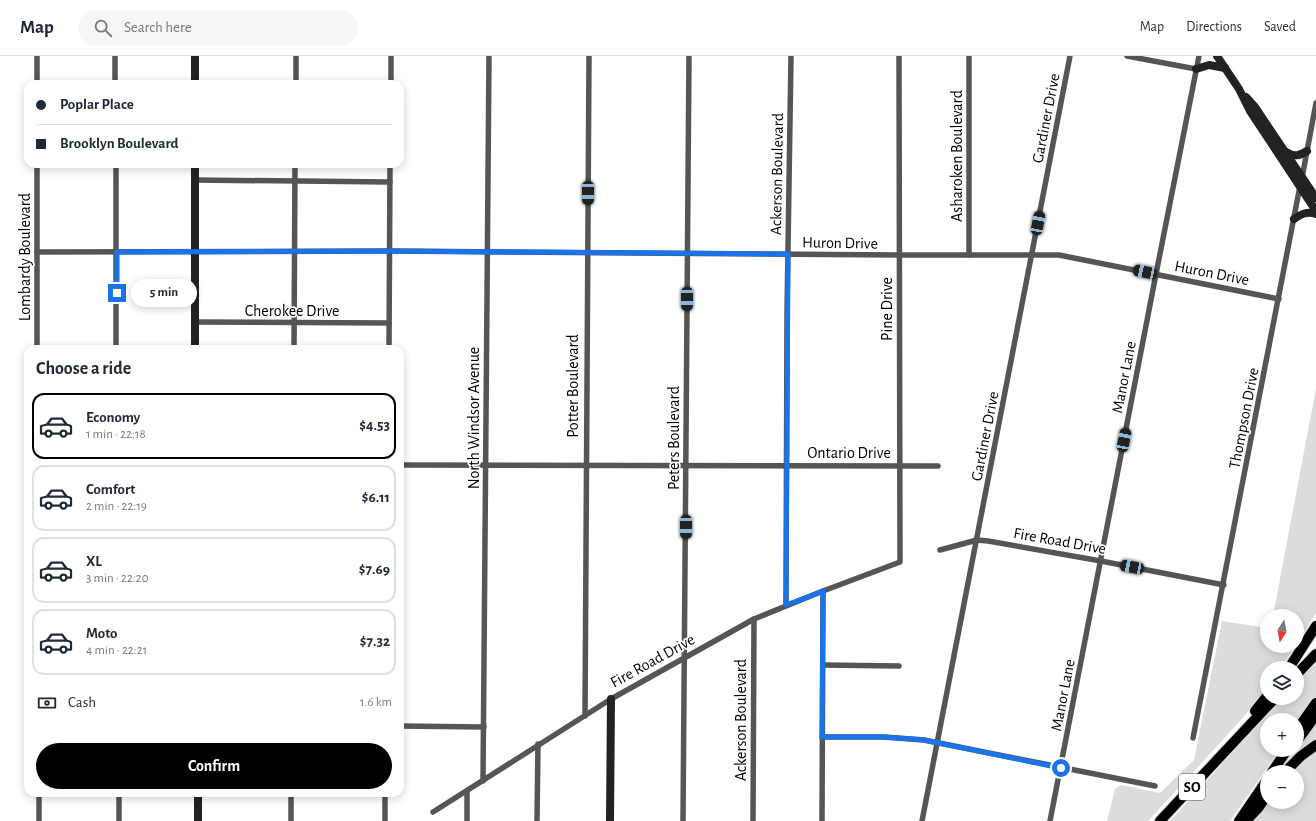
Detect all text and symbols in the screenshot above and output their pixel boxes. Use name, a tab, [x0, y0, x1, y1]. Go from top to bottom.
search box	[78, 10, 358, 46]
icon: search	[92, 17, 114, 39]
text: Map	[20, 18, 54, 37]
text: Search here	[124, 20, 192, 35]
text: Map	[1140, 20, 1164, 34]
text: Directions	[1186, 20, 1242, 34]
text: Saved	[1264, 20, 1296, 34]
street label: Gardiner Drive	[1029, 72, 1062, 164]
street label: Asharoken Boulevard	[949, 90, 965, 222]
text: Poplar Place	[60, 97, 134, 112]
street label: Ackerson Boulevard	[768, 113, 786, 235]
text: Brooklyn Boulevard	[60, 136, 179, 151]
car	[582, 181, 594, 205]
street label: Lombardy Boulevard	[17, 193, 34, 321]
car	[1030, 210, 1046, 236]
street label: Huron Drive	[802, 234, 878, 252]
street label: Huron Drive	[1173, 258, 1251, 288]
car	[1132, 264, 1158, 280]
street label: Pine Drive	[879, 277, 895, 341]
callout: 5 min	[131, 279, 197, 307]
route end	[108, 284, 126, 302]
text: 5 min	[150, 286, 178, 299]
car	[681, 287, 693, 311]
street label: Cherokee Drive	[245, 303, 339, 319]
street label: Potter Boulevard	[565, 334, 581, 438]
street label: Manor Lane	[1109, 340, 1139, 415]
street label: North Windsor Avenue	[466, 347, 482, 489]
text: Choose a ride	[36, 360, 131, 378]
street label: Thompson Drive	[1226, 366, 1262, 470]
street label: Peters Boulevard	[666, 386, 682, 490]
street label: Gardiner Drive	[968, 390, 1001, 482]
icon: car	[38, 408, 74, 444]
text: Economy	[86, 410, 140, 425]
text: $4.53	[359, 418, 390, 433]
car	[1116, 427, 1132, 453]
text: 1 min · 22:18	[86, 428, 146, 441]
street label: Ontario Drive	[807, 445, 891, 461]
icon: car	[38, 480, 74, 516]
text: Comfort	[86, 482, 135, 497]
text: $6.11	[362, 490, 390, 505]
text: 2 min · 22:19	[86, 500, 147, 513]
car	[680, 515, 692, 539]
street label: Fire Road Drive	[1012, 525, 1107, 557]
icon: car	[38, 552, 74, 588]
text: XL	[86, 554, 102, 569]
car	[1119, 559, 1145, 575]
text: $7.69	[359, 562, 390, 577]
text: 3 min · 22:20	[86, 572, 149, 585]
north arrow	[1260, 609, 1304, 653]
map controls	[1260, 609, 1304, 809]
icon: car	[38, 624, 74, 660]
text: Moto	[86, 626, 118, 641]
street label: Fire Road Drive	[608, 631, 697, 691]
text: $7.32	[360, 634, 390, 649]
text: 4 min · 22:21	[86, 644, 147, 657]
street label: Manor Lane	[1048, 658, 1078, 733]
street label: Ackerson Boulevard	[733, 659, 749, 781]
button: layers	[1260, 661, 1304, 705]
icon: cash	[36, 692, 58, 714]
text: Cash	[68, 695, 96, 710]
text: 1.6 km	[360, 696, 392, 709]
button: +	[1260, 713, 1304, 757]
button: Confirm	[36, 743, 392, 789]
route start	[1052, 759, 1070, 777]
button: −	[1260, 765, 1304, 809]
road number: SO	[1179, 774, 1205, 800]

